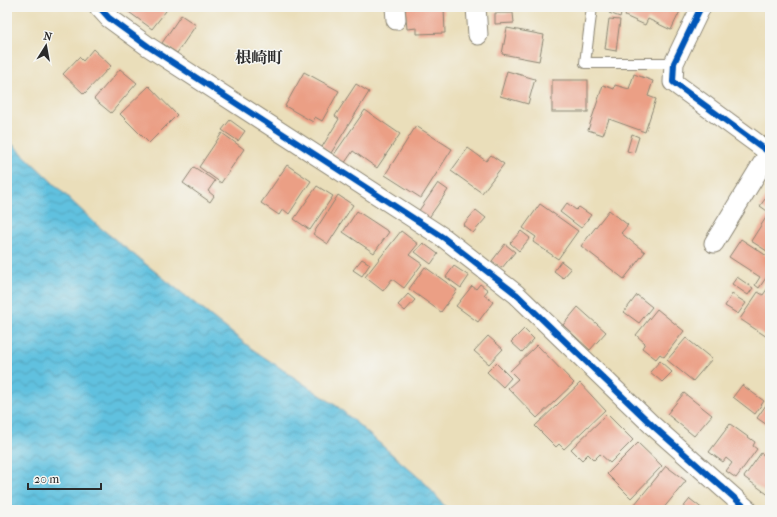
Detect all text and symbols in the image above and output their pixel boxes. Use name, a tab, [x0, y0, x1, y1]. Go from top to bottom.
north arrow	[26, 26, 66, 66]
text: N	[42, 29, 54, 44]
district label: 根崎町	[235, 48, 283, 67]
scale bar	[28, 465, 101, 491]
text: 20 m	[34, 472, 59, 486]

